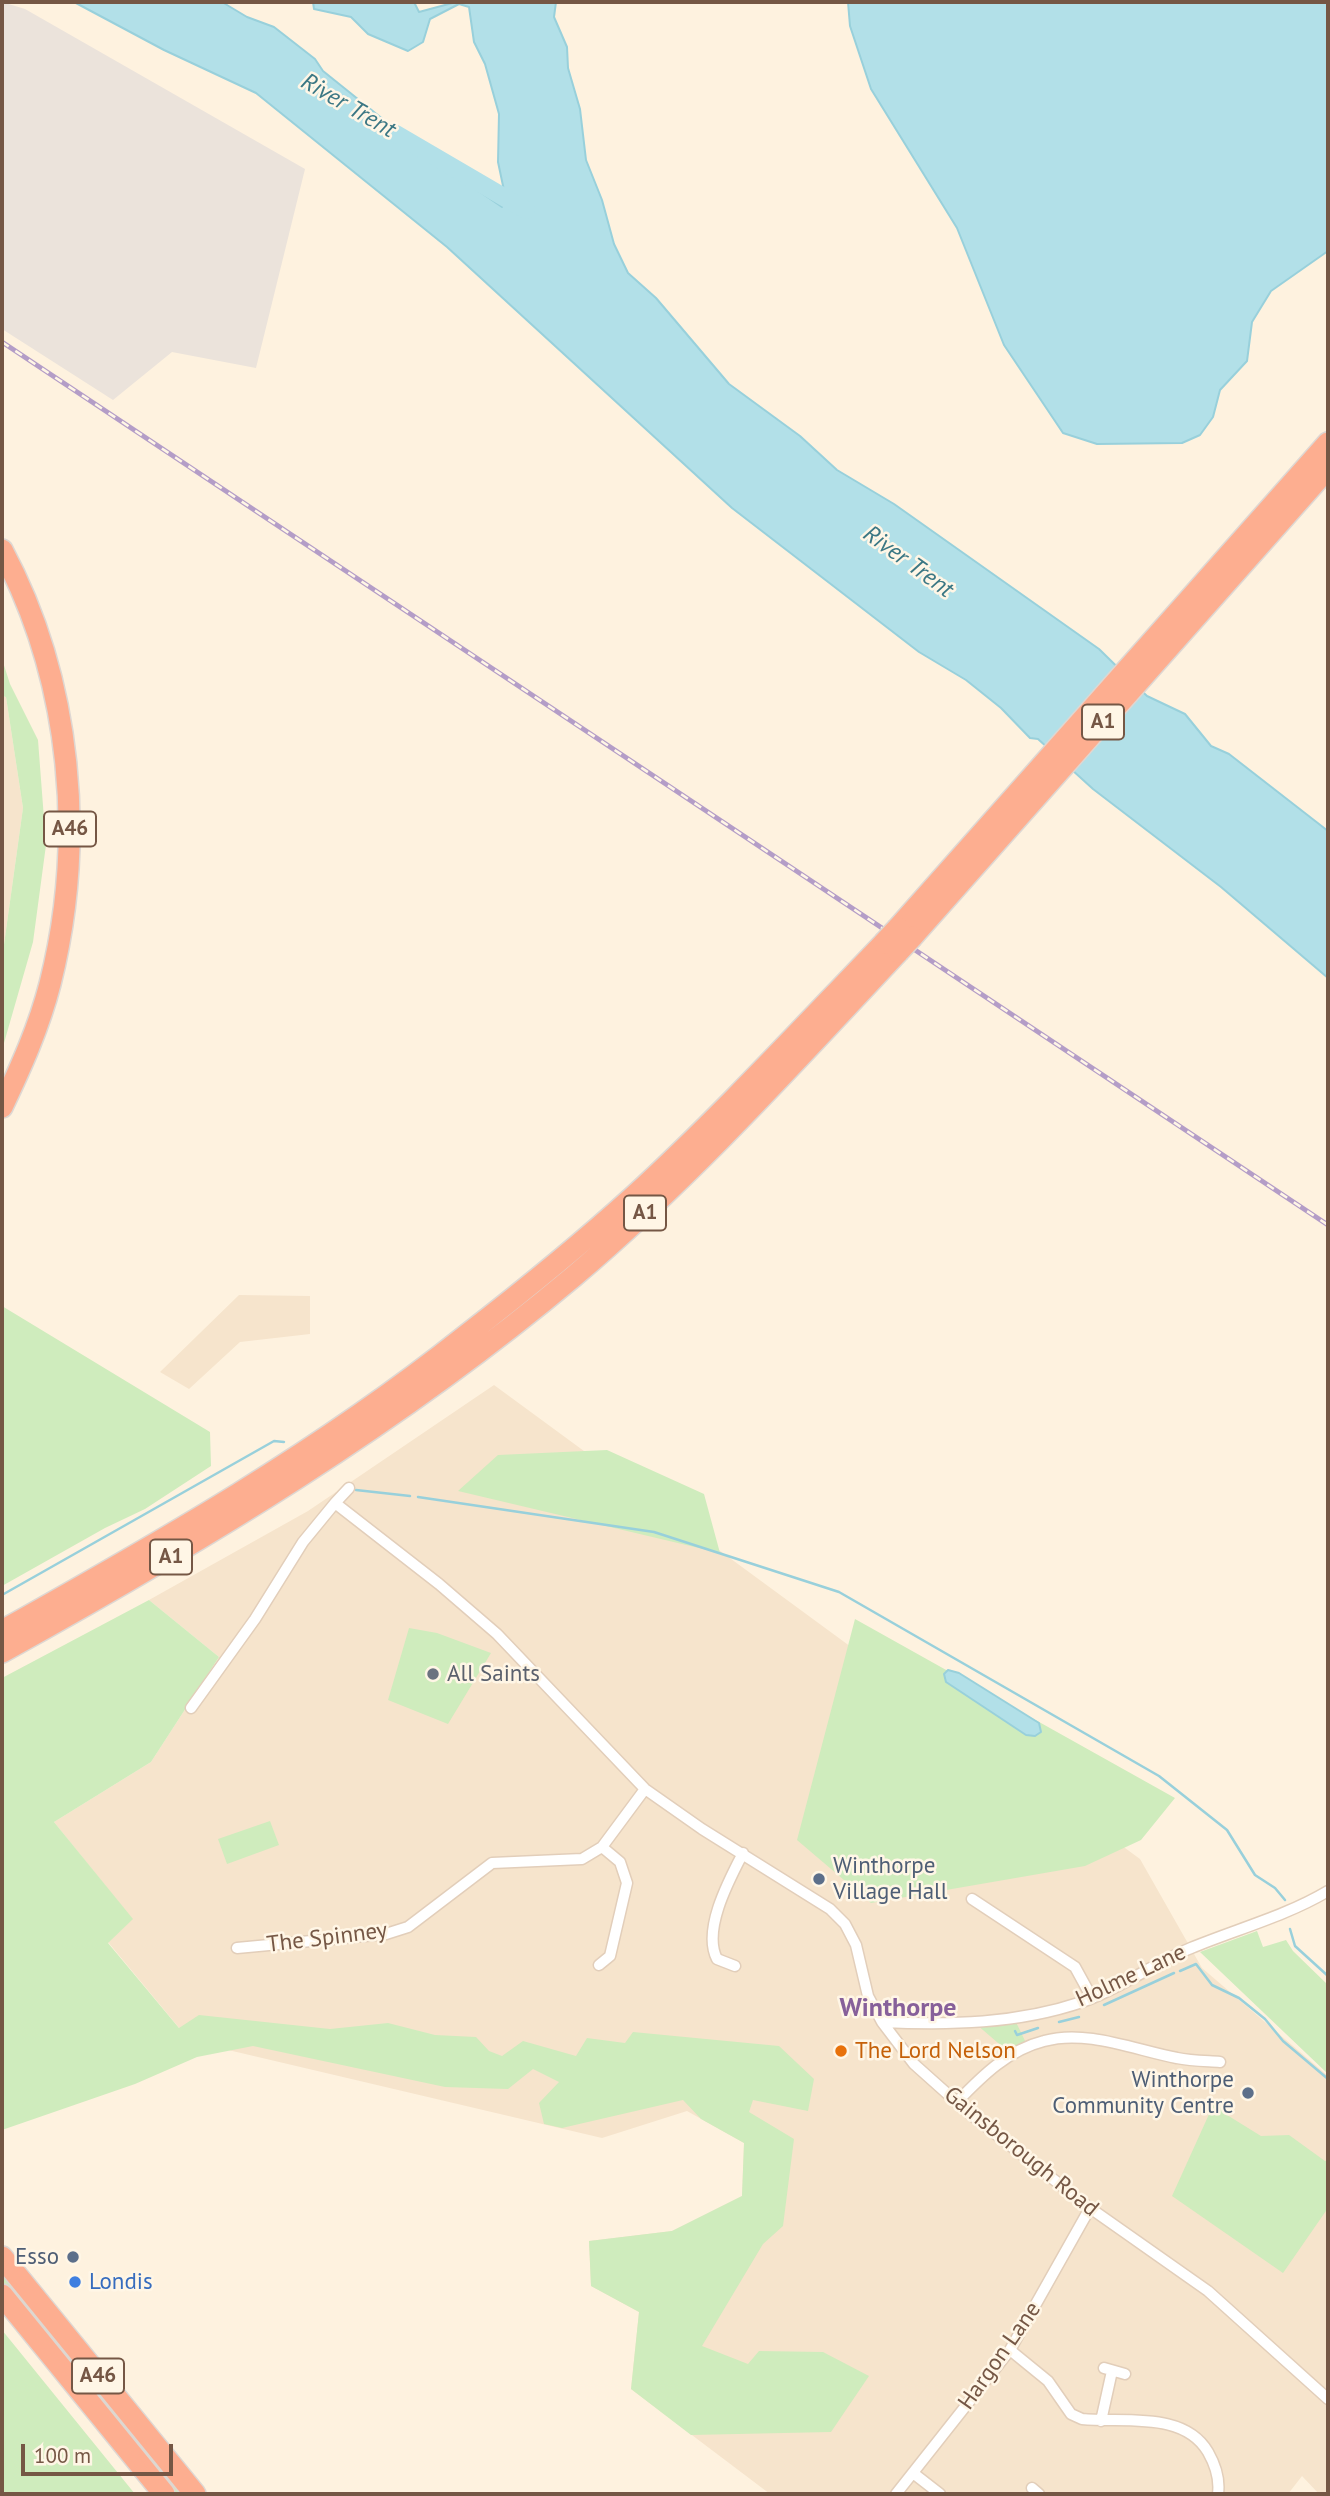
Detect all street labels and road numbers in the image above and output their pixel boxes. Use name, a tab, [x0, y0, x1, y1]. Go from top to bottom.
road number: A1	[1082, 704, 1124, 740]
road number: A46	[44, 812, 96, 846]
road number: A1	[624, 1196, 666, 1230]
road number: A1	[150, 1540, 192, 1574]
street label: The Spinney	[265, 1917, 389, 1959]
street label: Holme Lane	[1072, 1939, 1190, 2013]
street label: Gainsborough Road	[938, 2081, 1104, 2223]
street label: Hargon Lane	[953, 2297, 1047, 2415]
road number: A46	[72, 2358, 124, 2394]

